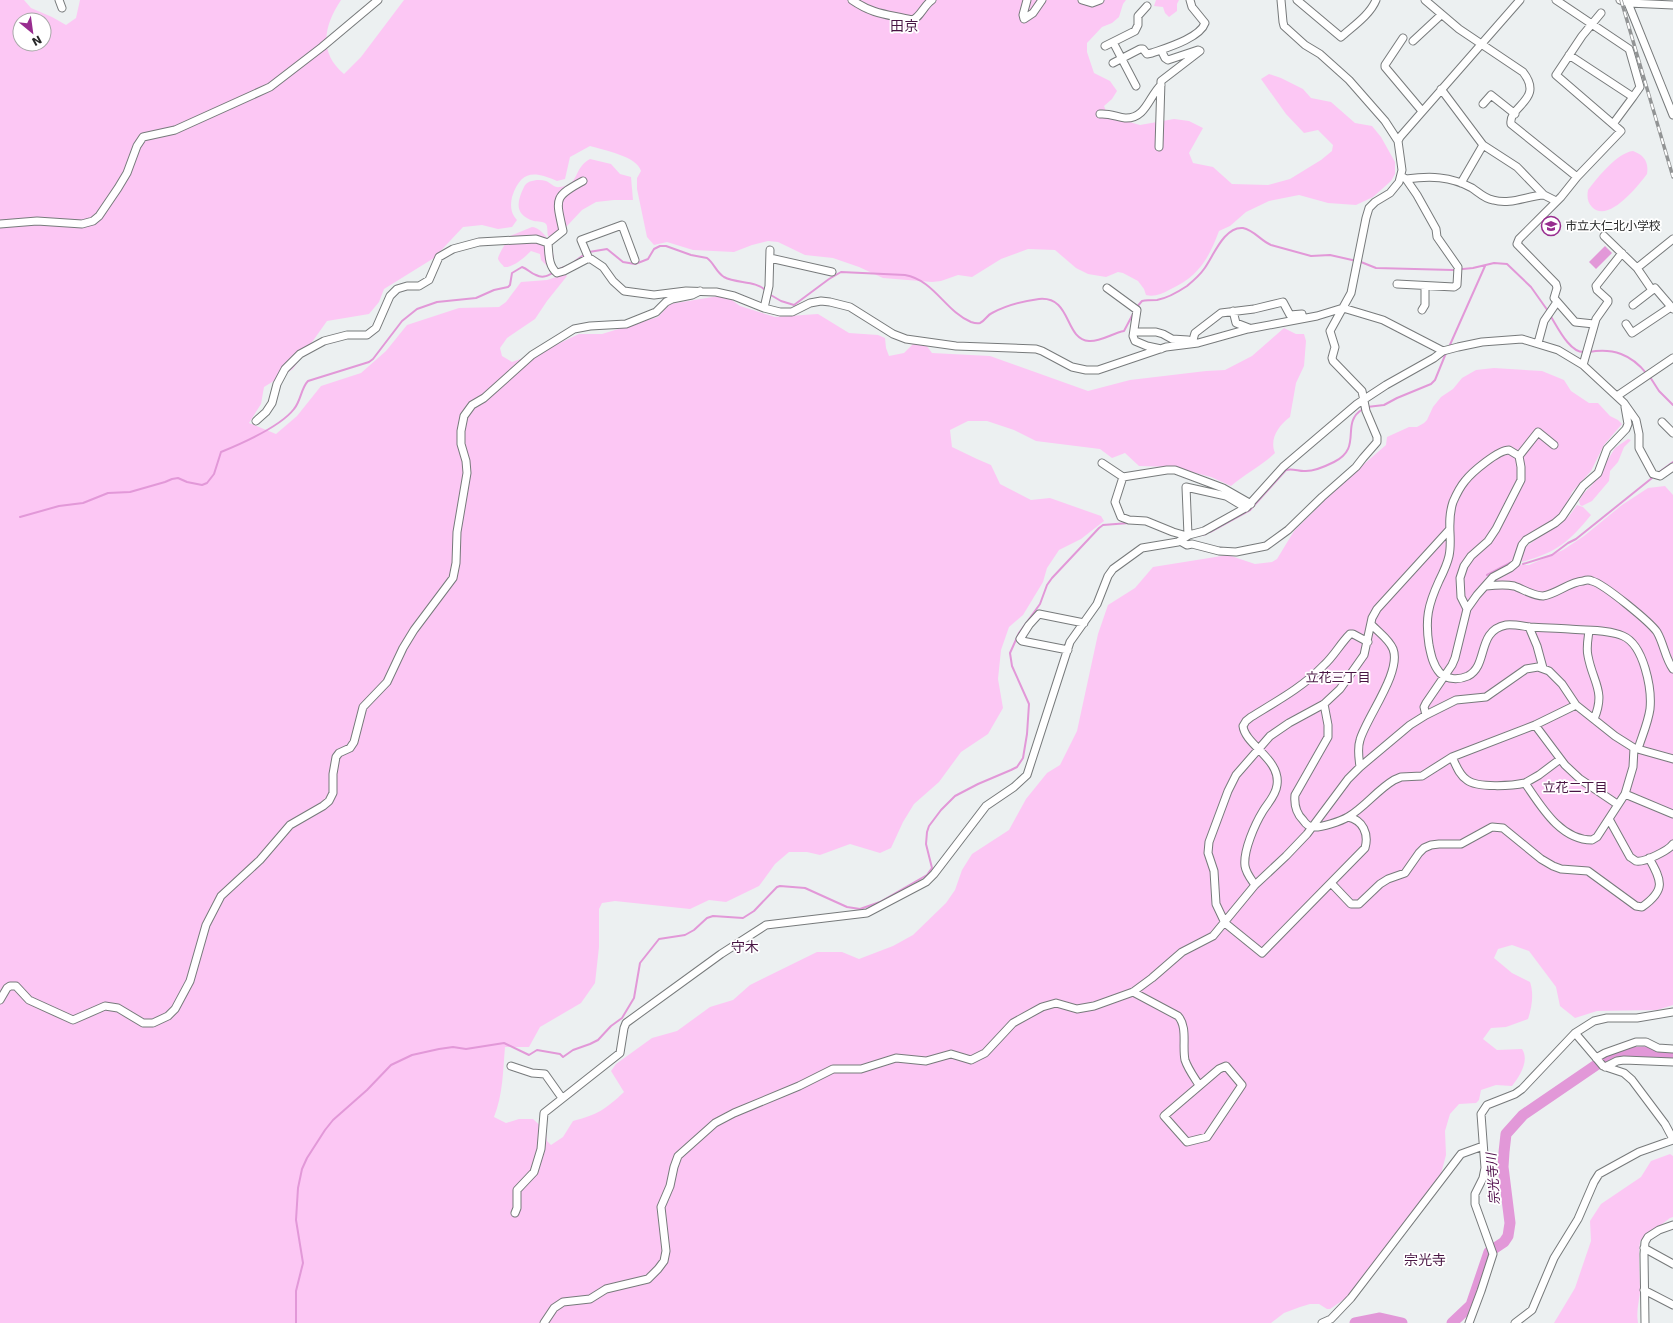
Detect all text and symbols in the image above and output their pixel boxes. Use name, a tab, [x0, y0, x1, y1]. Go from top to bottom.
north arrow	[12, 12, 52, 52]
district label: 田京	[890, 18, 918, 34]
text: N	[29, 32, 44, 48]
school or university icon: 市立大仁北小学校	[1540, 215, 1562, 237]
place label: 市立大仁北小学校	[1565, 219, 1661, 233]
district label: 立花三丁目	[1305, 670, 1371, 685]
district label: 立花二丁目	[1542, 780, 1608, 795]
district label: 守木	[731, 939, 759, 955]
water label: 宗光寺川	[1484, 1151, 1502, 1205]
district label: 宗光寺	[1404, 1252, 1446, 1268]

